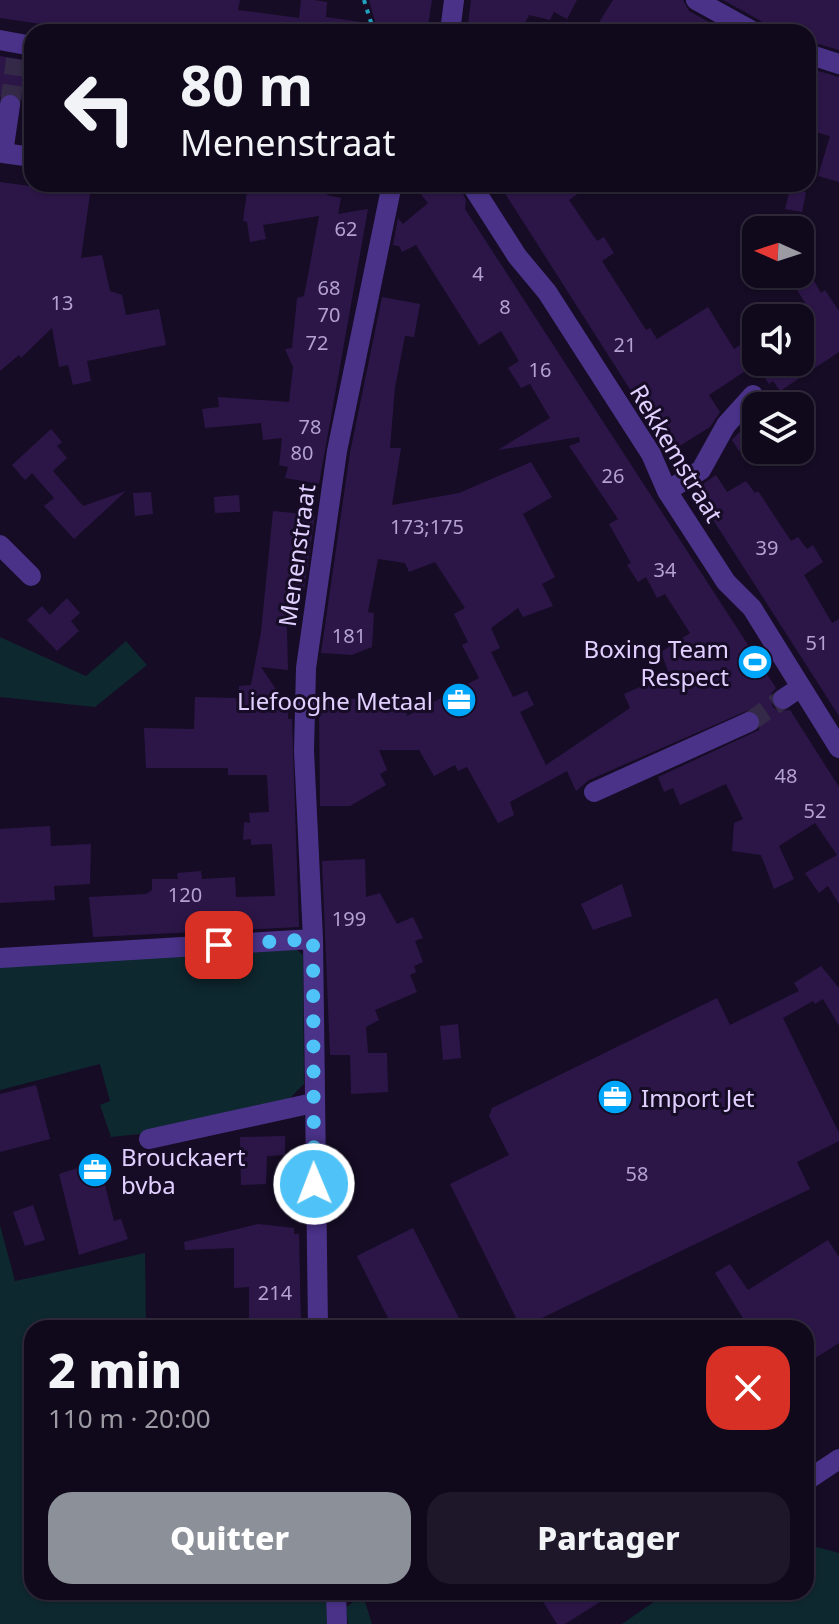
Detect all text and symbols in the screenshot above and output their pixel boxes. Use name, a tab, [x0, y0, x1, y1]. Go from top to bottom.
text: 80 m	[180, 46, 313, 122]
icon: left	[48, 56, 152, 160]
text: Menenstraat	[180, 118, 396, 167]
house number: 62	[335, 215, 357, 242]
north arrow	[742, 216, 814, 288]
map controls	[742, 216, 814, 464]
house number: 4	[472, 260, 484, 287]
house number: 68	[318, 274, 340, 301]
house number: 13	[51, 289, 73, 316]
house number: 8	[499, 293, 511, 320]
house number: 70	[318, 301, 340, 328]
button: sound	[742, 304, 814, 376]
house number: 72	[306, 329, 328, 356]
house number: 21	[614, 331, 636, 358]
house number: 16	[529, 356, 551, 383]
street label: Rekkemstraat	[623, 378, 731, 528]
button: layers	[742, 392, 814, 464]
house number: 78	[299, 413, 321, 440]
house number: 80	[291, 439, 313, 466]
house number: 26	[602, 462, 624, 489]
street label: Menenstraat	[270, 481, 322, 628]
house number: 173;175	[390, 513, 464, 540]
house number: 39	[756, 534, 778, 561]
house number: 34	[654, 556, 677, 583]
house number: 181	[332, 622, 366, 649]
house number: 51	[806, 629, 828, 656]
place label: Boxing Team Respect	[584, 632, 729, 693]
sports icon: Boxing Team Respect	[736, 643, 774, 681]
office icon: Liefooghe Metaal	[440, 681, 478, 719]
place label: Liefooghe Metaal	[237, 684, 433, 717]
house number: 48	[775, 762, 797, 789]
house number: 52	[804, 797, 826, 824]
house number: 120	[168, 881, 202, 908]
house number: 199	[332, 905, 366, 932]
pin	[185, 911, 253, 979]
icon: arrive	[197, 923, 241, 967]
office icon: Import Jet	[596, 1078, 634, 1116]
place label: Import Jet	[641, 1081, 755, 1114]
place label: Brouckaert bvba	[121, 1140, 246, 1201]
position arrow	[272, 1142, 356, 1226]
office icon: Brouckaert bvba	[76, 1151, 114, 1189]
house number: 58	[626, 1160, 648, 1187]
house number: 214	[258, 1279, 293, 1306]
text: 2 min	[48, 1337, 182, 1402]
button: close	[706, 1346, 790, 1430]
text: 110 m · 20:00	[48, 1400, 211, 1436]
button: Quitter	[48, 1492, 411, 1584]
button: Partager	[427, 1492, 790, 1584]

